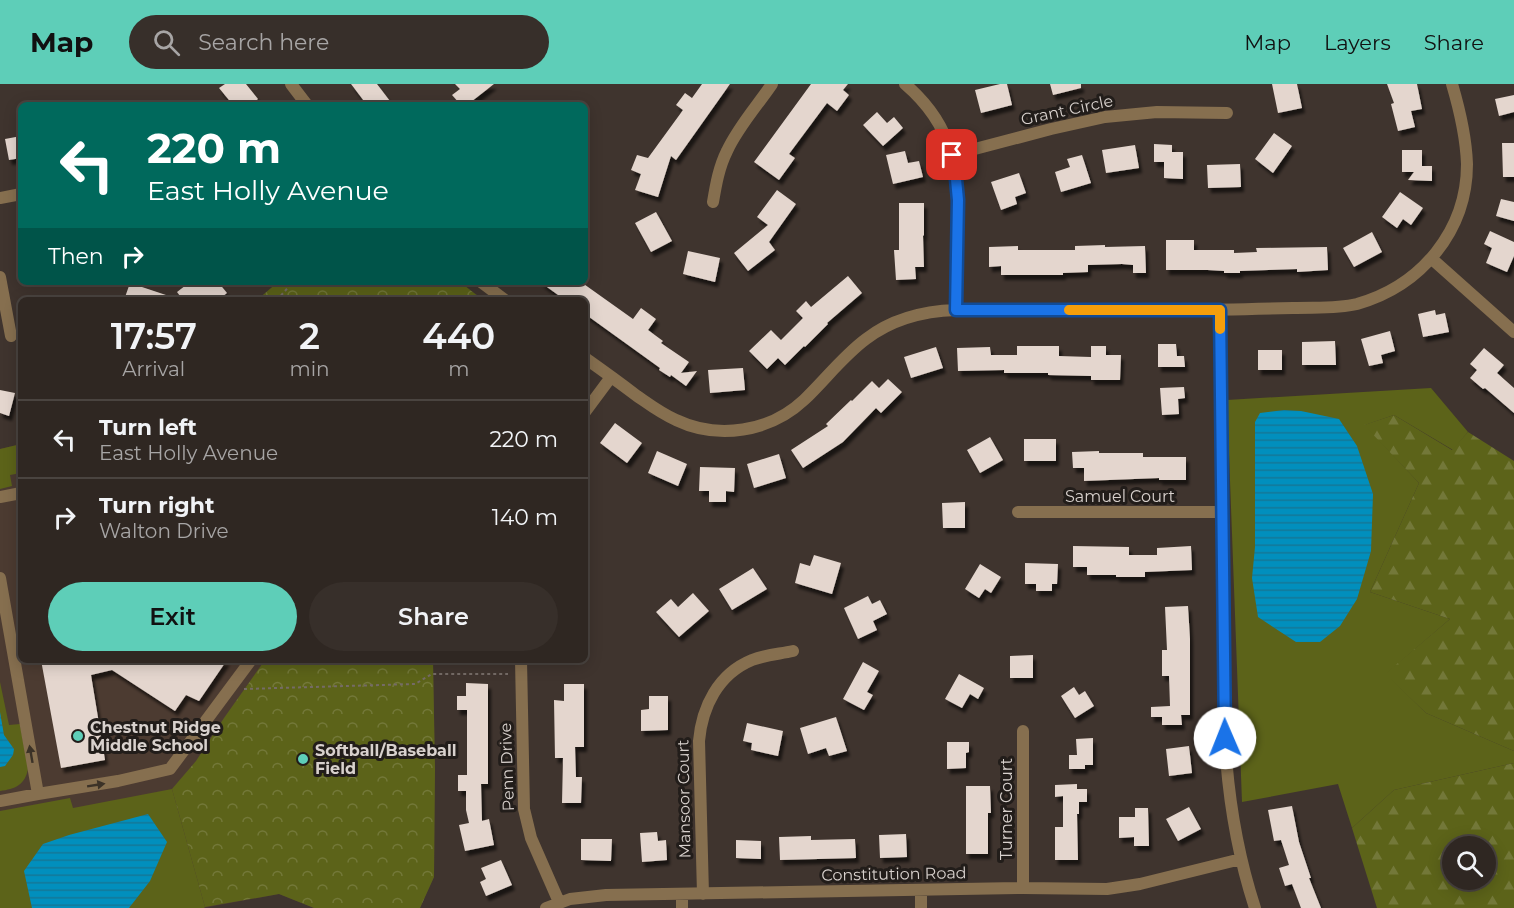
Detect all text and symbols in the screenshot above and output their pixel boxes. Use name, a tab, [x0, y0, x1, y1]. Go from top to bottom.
search box	[129, 15, 549, 69]
text: Map	[30, 25, 93, 59]
icon: search	[150, 26, 183, 59]
text: Search here	[198, 29, 329, 56]
text: Map	[1244, 30, 1291, 55]
text: Layers	[1324, 30, 1391, 55]
text: Share	[1424, 30, 1484, 55]
street label: Grant Circle	[1019, 91, 1115, 129]
text: 220 m	[147, 122, 281, 174]
icon: left	[48, 126, 126, 204]
pin	[926, 129, 977, 180]
icon: arrive	[935, 138, 968, 171]
text: East Holly Avenue	[147, 174, 389, 207]
icon: right	[116, 240, 149, 273]
text: Then	[48, 243, 104, 270]
text: 17:57	[111, 314, 197, 358]
text: 2	[299, 314, 320, 358]
text: 440	[422, 314, 495, 358]
text: Arrival	[122, 357, 185, 381]
text: min	[289, 357, 330, 381]
text: m	[448, 357, 469, 381]
text: Turn left	[99, 414, 197, 441]
icon: left	[48, 423, 81, 456]
text: 220 m	[489, 426, 558, 453]
text: East Holly Avenue	[99, 441, 278, 465]
street label: Samuel Court	[1065, 487, 1176, 506]
text: Turn right	[99, 492, 214, 519]
icon: right	[48, 501, 81, 534]
text: 140 m	[492, 504, 558, 531]
text: Walton Drive	[99, 519, 229, 543]
button: Exit	[48, 582, 297, 651]
button: Share	[309, 582, 558, 651]
position arrow	[1193, 706, 1257, 770]
place label: Chestnut Ridge Middle School	[90, 718, 221, 755]
street label: Penn Drive	[496, 722, 518, 812]
marker: Chestnut Ridge Middle School	[71, 729, 85, 743]
street label: Mansoor Court	[673, 739, 695, 859]
place label: Softball/Baseball Field	[315, 741, 457, 778]
one-way arrow	[26, 745, 35, 764]
marker: Softball/Baseball Field	[296, 752, 310, 766]
street label: Turner Court	[997, 757, 1016, 860]
one-way arrow	[87, 780, 106, 789]
map controls	[1442, 836, 1496, 890]
button: search	[1442, 836, 1496, 890]
street label: Constitution Road	[821, 863, 967, 885]

